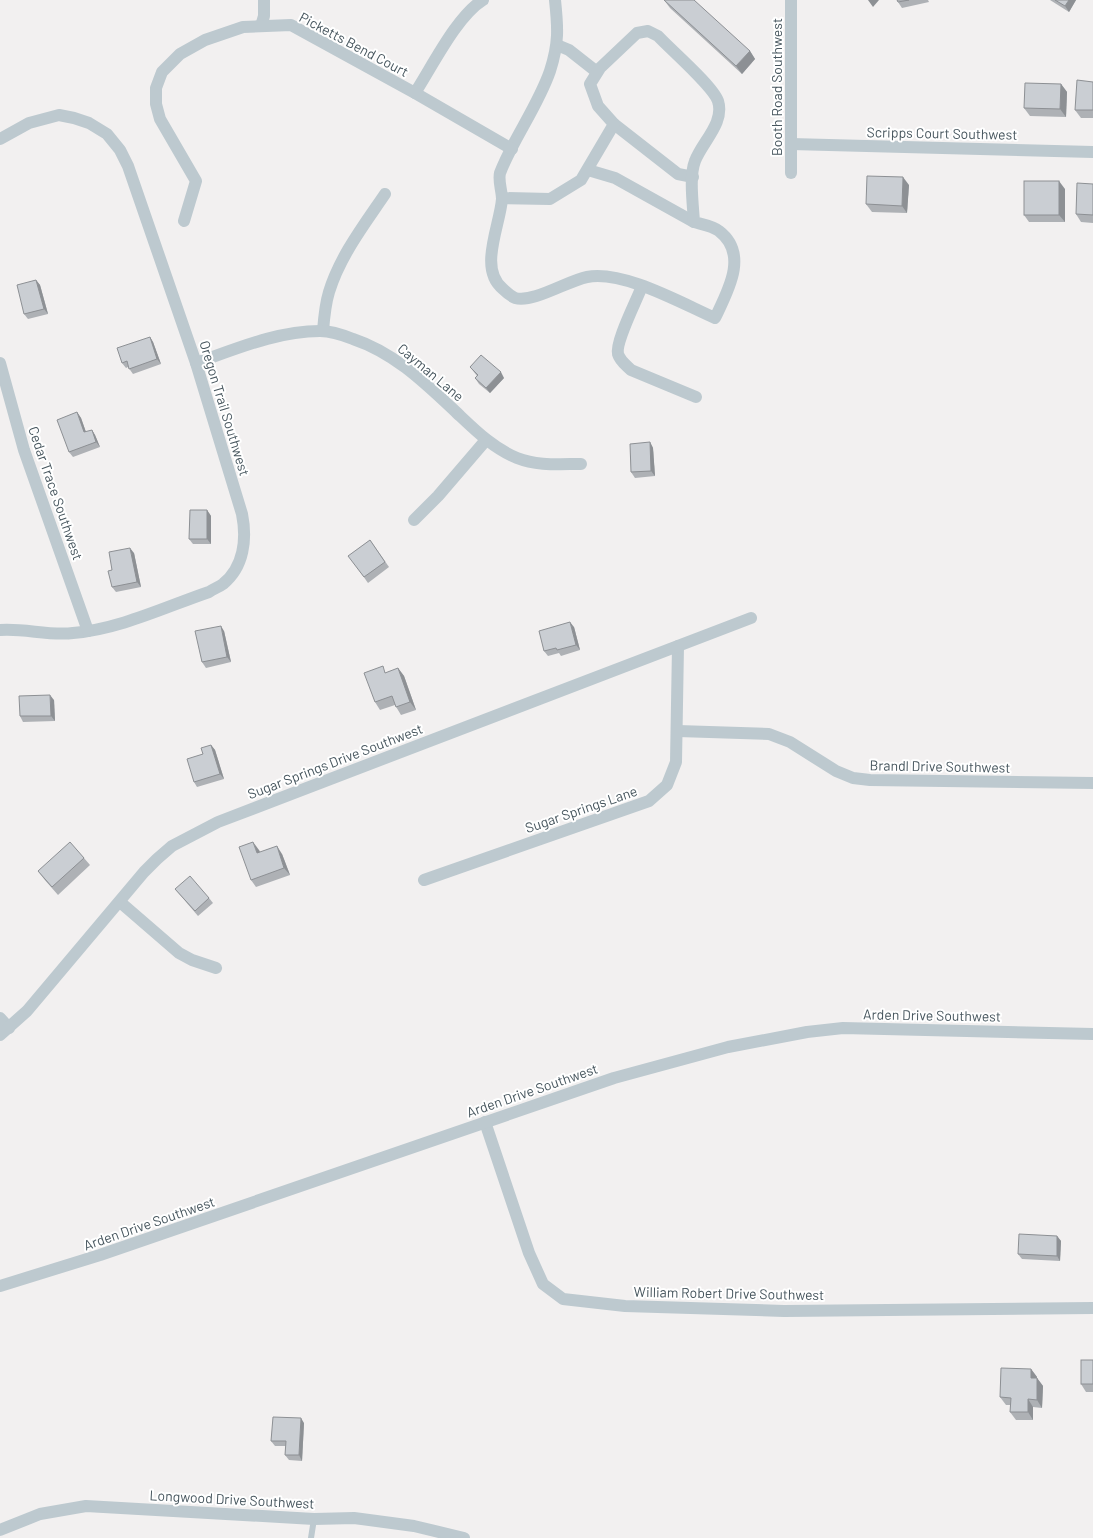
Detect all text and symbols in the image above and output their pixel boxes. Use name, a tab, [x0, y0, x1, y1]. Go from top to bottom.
street label: Picketts Bend Court	[297, 8, 411, 80]
street label: Booth Road Southwest	[768, 18, 785, 156]
street label: Scripps Court Southwest	[866, 123, 1018, 143]
street label: Oregon Trail Southwest	[196, 338, 254, 478]
street label: Cayman Lane	[394, 339, 468, 405]
street label: Cedar Trace Southwest	[25, 424, 87, 562]
street label: Sugar Springs Drive Southwest	[245, 720, 425, 802]
street label: Brandl Drive Southwest	[869, 756, 1011, 776]
street label: Sugar Springs Lane	[523, 782, 639, 836]
street label: Arden Drive Southwest	[863, 1005, 1001, 1025]
street label: Arden Drive Southwest	[464, 1060, 600, 1120]
street label: Arden Drive Southwest	[81, 1193, 217, 1253]
street label: William Robert Drive Southwest	[634, 1283, 824, 1303]
street label: Longwood Drive Southwest	[149, 1486, 315, 1512]

